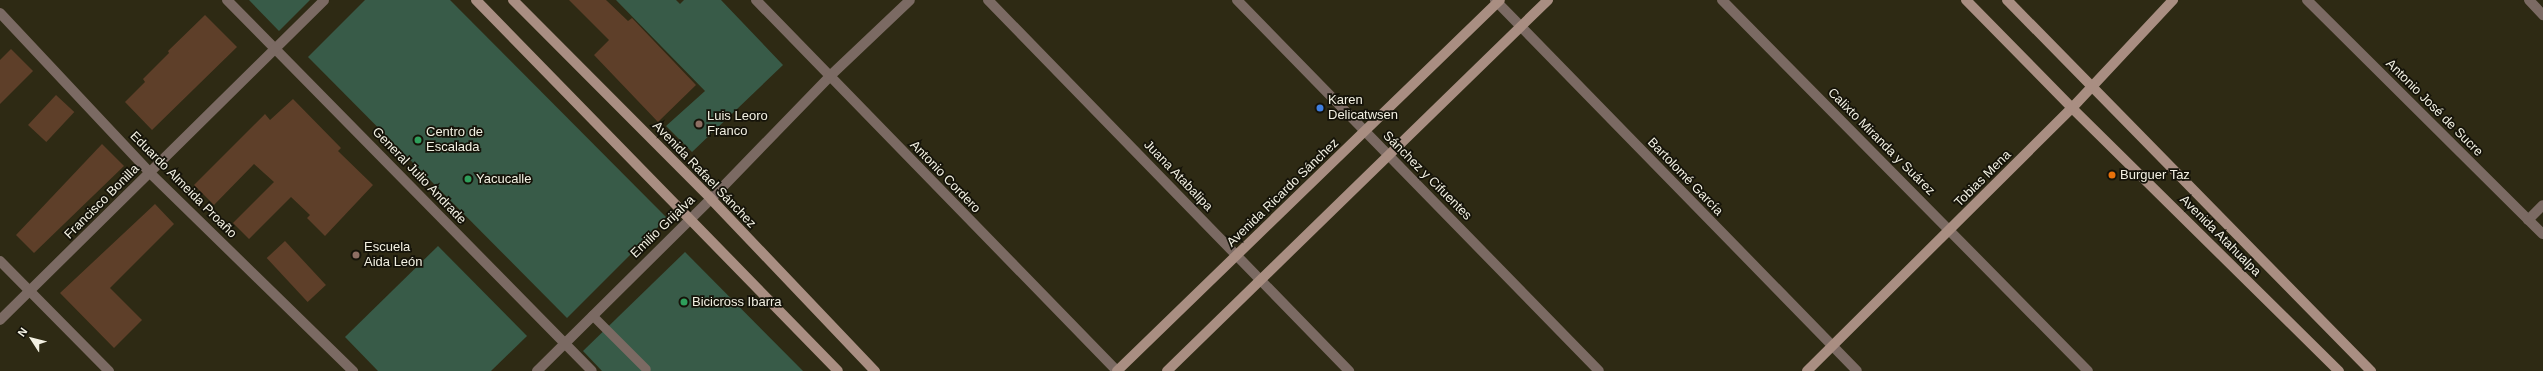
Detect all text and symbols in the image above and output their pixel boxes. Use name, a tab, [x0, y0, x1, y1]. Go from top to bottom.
street label: Antonio José de Sucre	[2382, 56, 2486, 160]
street label: Calixto Miranda y Suárez	[1824, 85, 1938, 199]
place label: Karen Delicatwsen	[1328, 93, 1398, 124]
marker: Karen Delicatwsen	[1315, 103, 1325, 113]
place label: Luis Leoro Franco	[707, 109, 768, 140]
street label: Avenida Rafael Sánchez	[649, 118, 759, 232]
marker: Luis Leoro Franco	[694, 119, 704, 129]
street label: General Julio Andrade	[368, 124, 470, 228]
place label: Centro de Escalada	[426, 125, 483, 156]
street label: Eduardo Almeida Proaño	[126, 128, 240, 242]
street label: Sánchez y Cifuentes	[1379, 128, 1475, 224]
marker: Centro de Escalada	[413, 135, 423, 145]
street label: Bartolomé García	[1644, 135, 1726, 219]
street label: Avenida Ricardo Sánchez	[1224, 136, 1342, 250]
street label: Juana Atabalipa	[1140, 137, 1216, 215]
street label: Antonio Cordero	[907, 138, 983, 216]
street label: Tobias Mena	[1951, 147, 2015, 211]
street label: Francisco Bonilla	[61, 161, 143, 243]
place label: Burguer Taz	[2120, 167, 2190, 183]
marker: Burguer Taz	[2107, 170, 2117, 180]
place label: Yacucalle	[476, 171, 531, 187]
marker: Yacucalle	[463, 174, 473, 184]
street label: Avenida Atahualpa	[2176, 192, 2264, 280]
street label: Emilio Grijalva	[628, 193, 698, 261]
place label: Escuela Aida León	[364, 240, 423, 271]
marker: Escuela Aida León	[351, 250, 361, 260]
place label: Bicicross Ibarra	[692, 294, 782, 310]
marker: Bicicross Ibarra	[679, 297, 689, 307]
north arrow	[12, 319, 52, 359]
text: N	[15, 325, 29, 339]

